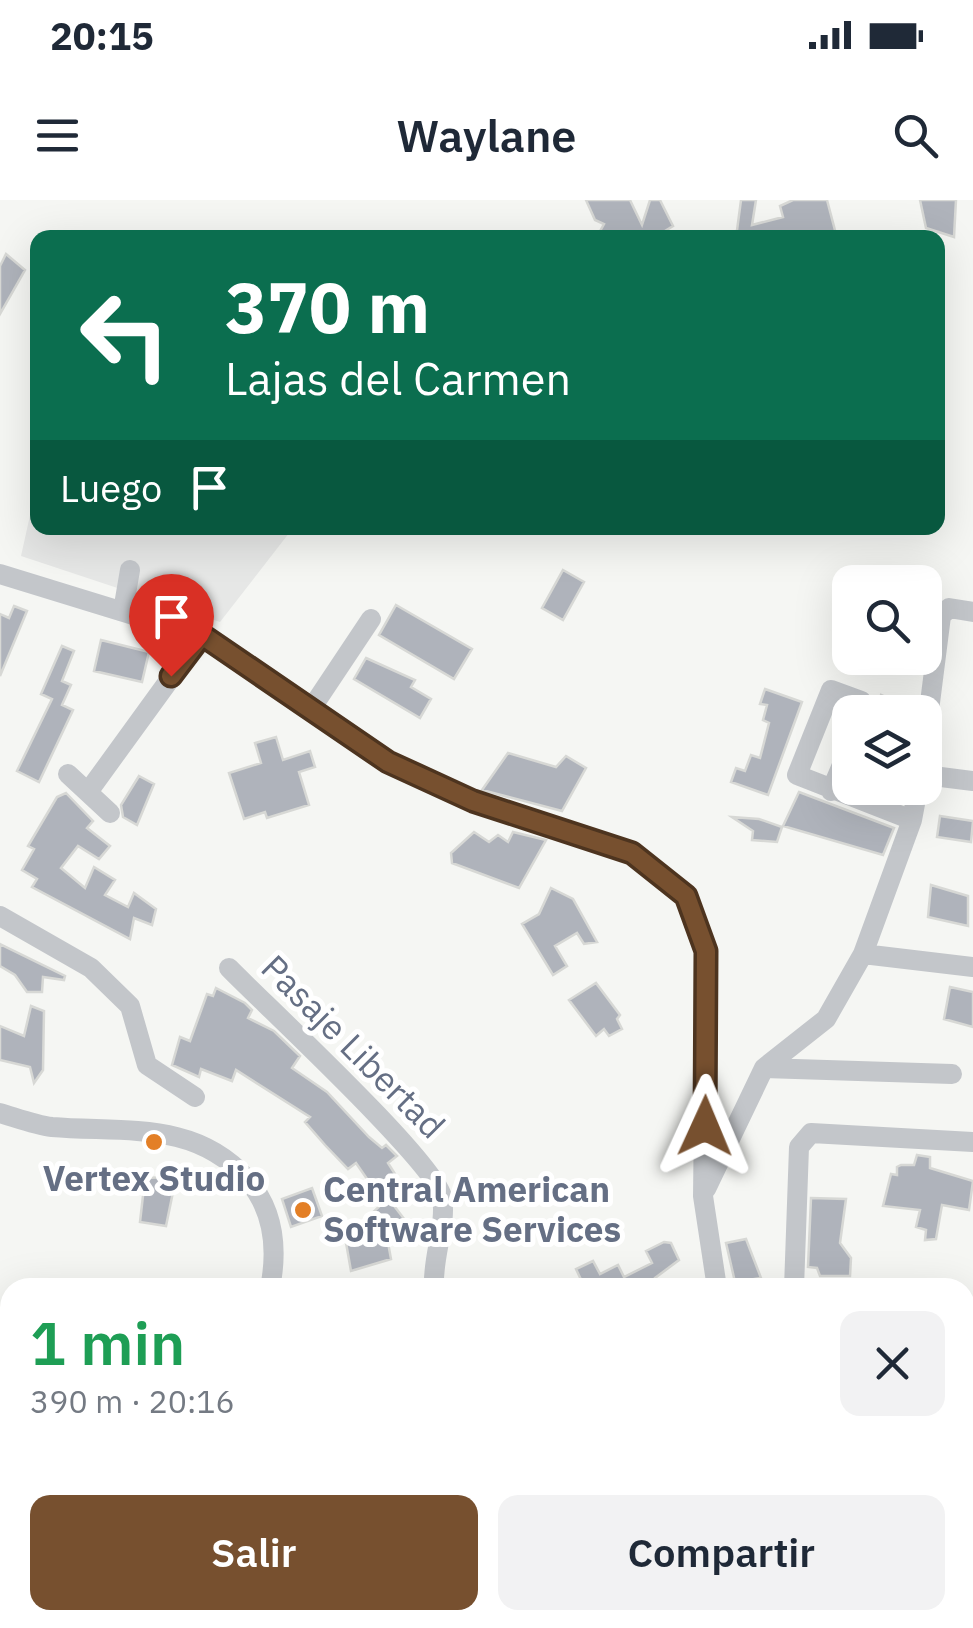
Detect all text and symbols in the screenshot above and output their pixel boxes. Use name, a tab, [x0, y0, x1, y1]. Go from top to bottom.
text: 20:15	[50, 11, 154, 60]
text: Waylane	[397, 106, 576, 164]
icon: menu	[30, 108, 85, 163]
icon: search	[888, 108, 943, 163]
text: 370 m	[225, 261, 430, 352]
icon: left	[60, 270, 190, 400]
text: Lajas del Carmen	[225, 349, 571, 407]
icon: arrive	[182, 460, 237, 515]
text: Luego	[60, 463, 162, 512]
map controls	[832, 565, 942, 805]
button: search	[832, 565, 942, 675]
pin	[129, 574, 214, 677]
icon: arrive	[144, 589, 199, 644]
button: layers	[832, 695, 942, 805]
street label: Pasaje Libertad	[252, 945, 455, 1148]
position arrow	[653, 1074, 757, 1178]
marker: Vertex Studio	[143, 1131, 165, 1153]
place label: Vertex Studio	[43, 1155, 265, 1201]
place label: Central American Software Services	[323, 1166, 621, 1252]
marker: Central American Software Services	[292, 1199, 314, 1221]
text: 1 min	[30, 1303, 185, 1382]
button: close	[840, 1311, 945, 1416]
text: 390 m · 20:16	[30, 1380, 235, 1422]
button: Salir	[30, 1495, 478, 1610]
button: Compartir	[498, 1495, 945, 1610]

